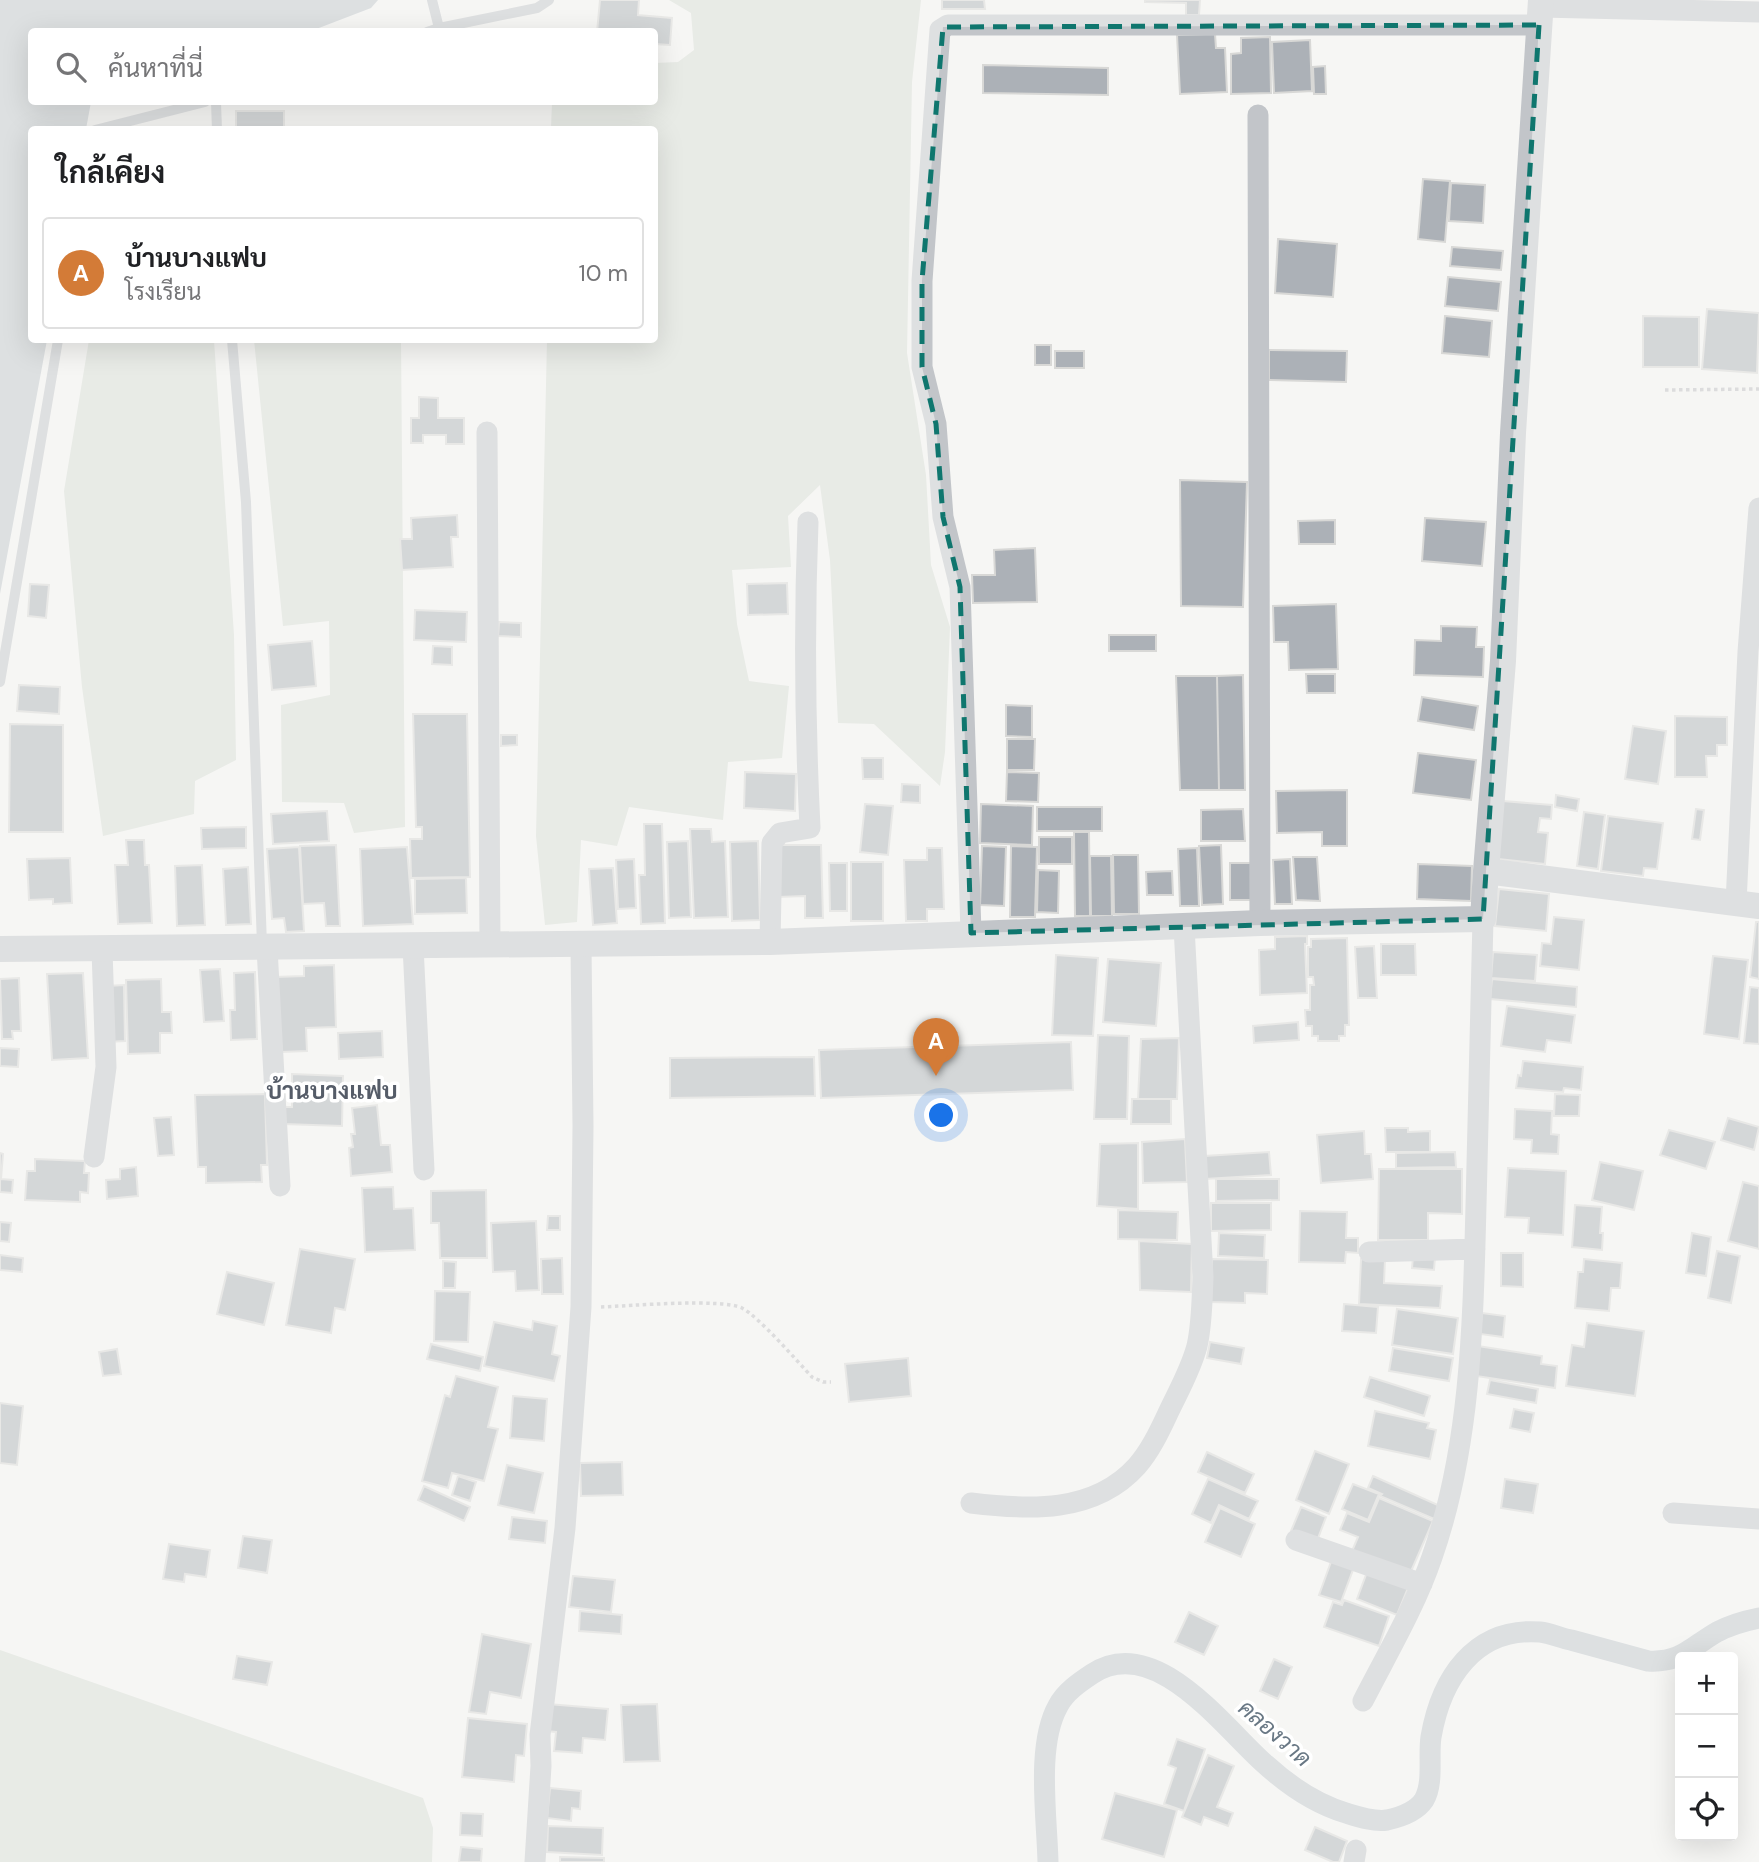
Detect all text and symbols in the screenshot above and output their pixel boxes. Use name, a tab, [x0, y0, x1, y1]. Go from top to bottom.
search box	[28, 28, 658, 105]
icon: search	[52, 48, 90, 86]
text: ค้นหาที่นี่	[108, 51, 203, 85]
text: ใกล้เคียง	[56, 153, 165, 192]
text: บ้านบางแฟบ	[125, 241, 267, 275]
text: A	[73, 258, 89, 288]
text: 10 m	[578, 258, 628, 288]
text: โรงเรียน	[125, 277, 201, 307]
pin: A	[913, 1018, 959, 1076]
district label: บ้านบางแฟบ	[266, 1075, 398, 1106]
your location	[924, 1098, 958, 1132]
map controls	[1675, 1652, 1738, 1841]
button: +	[1675, 1652, 1738, 1715]
water label: คลองวาด	[1232, 1693, 1318, 1773]
button: −	[1675, 1715, 1738, 1778]
button: locate	[1675, 1778, 1738, 1841]

